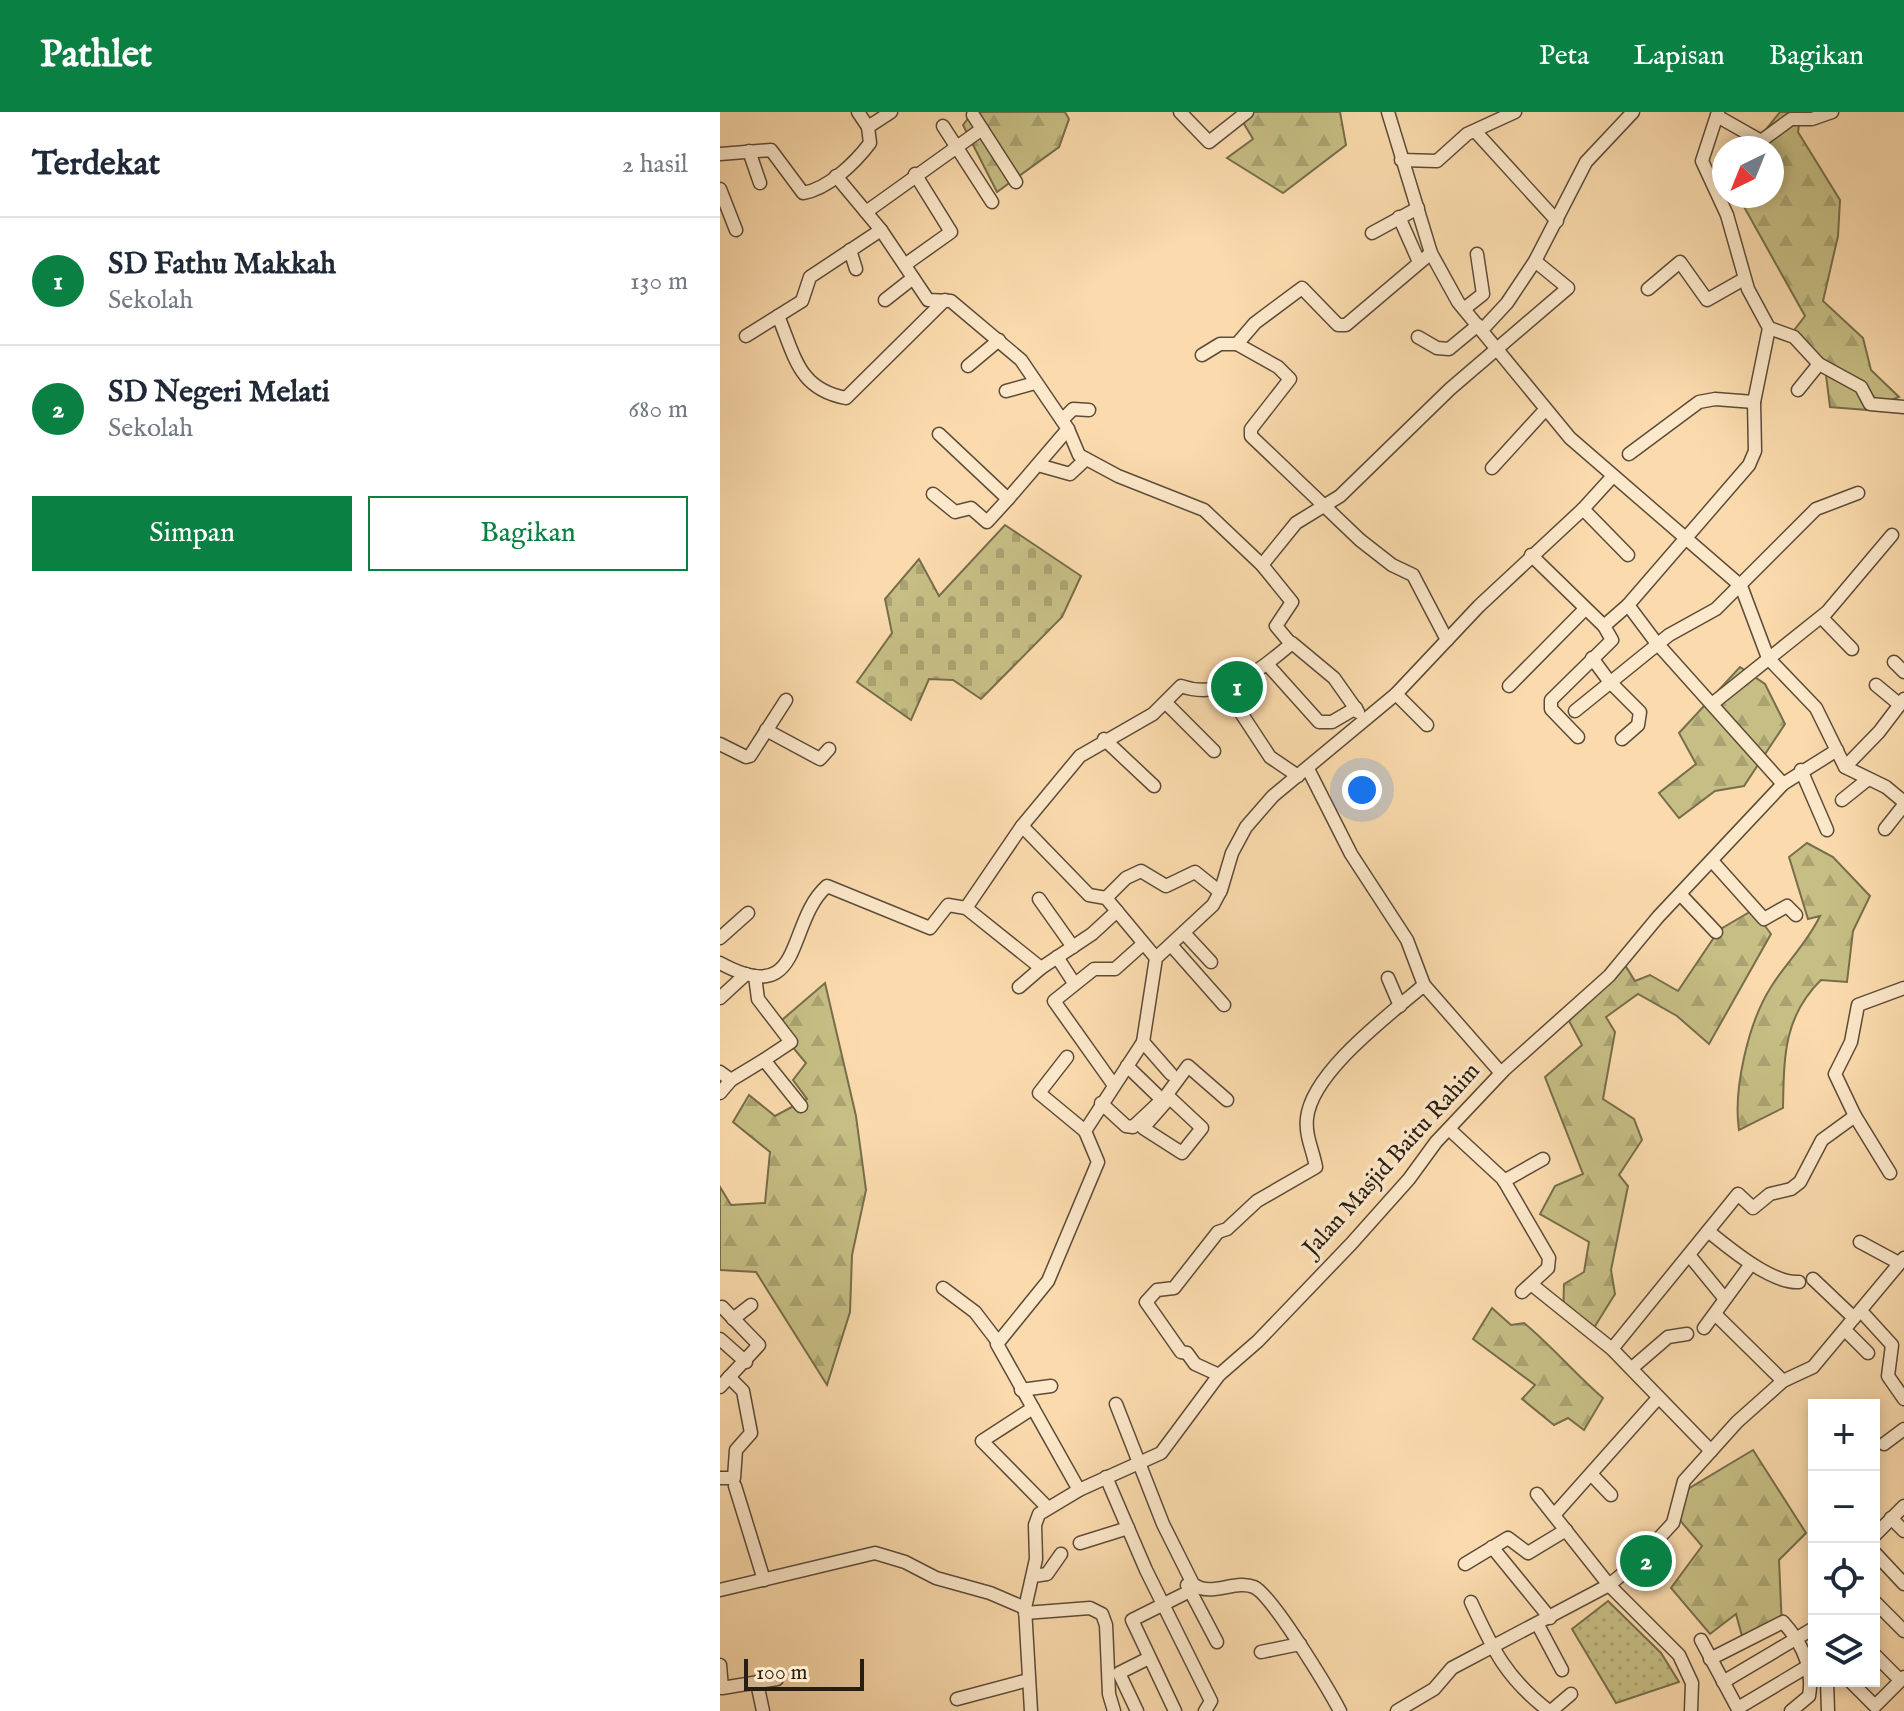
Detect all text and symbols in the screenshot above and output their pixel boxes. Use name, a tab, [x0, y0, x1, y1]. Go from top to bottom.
text: Pathlet	[40, 32, 152, 80]
text: Peta	[1539, 39, 1589, 74]
text: Lapisan	[1633, 39, 1725, 74]
text: Bagikan	[1769, 39, 1864, 74]
north arrow	[1712, 136, 1784, 208]
text: Terdekat	[32, 143, 160, 186]
text: 2 hasil	[622, 148, 688, 181]
text: SD Fathu Makkah	[108, 246, 336, 284]
text: 1	[53, 265, 63, 298]
text: 130 m	[630, 265, 688, 298]
text: Sekolah	[108, 284, 193, 317]
text: SD Negeri Melati	[108, 374, 330, 412]
text: 2	[52, 393, 64, 426]
text: 680 m	[628, 393, 688, 426]
text: Sekolah	[108, 412, 193, 445]
button: Simpan	[32, 496, 352, 571]
button: Bagikan	[368, 496, 688, 571]
pin: 1	[1211, 657, 1263, 717]
your location	[1342, 770, 1382, 810]
street label: Jalan Masjid Baitu Rahim	[1295, 1056, 1487, 1266]
map controls	[1808, 1399, 1880, 1687]
button: +	[1808, 1399, 1880, 1471]
button: −	[1808, 1471, 1880, 1543]
pin: 2	[1620, 1531, 1672, 1591]
button: locate	[1808, 1543, 1880, 1615]
button: layers	[1808, 1615, 1880, 1687]
scale bar	[744, 1655, 864, 1691]
text: 100 m	[756, 1659, 808, 1687]

